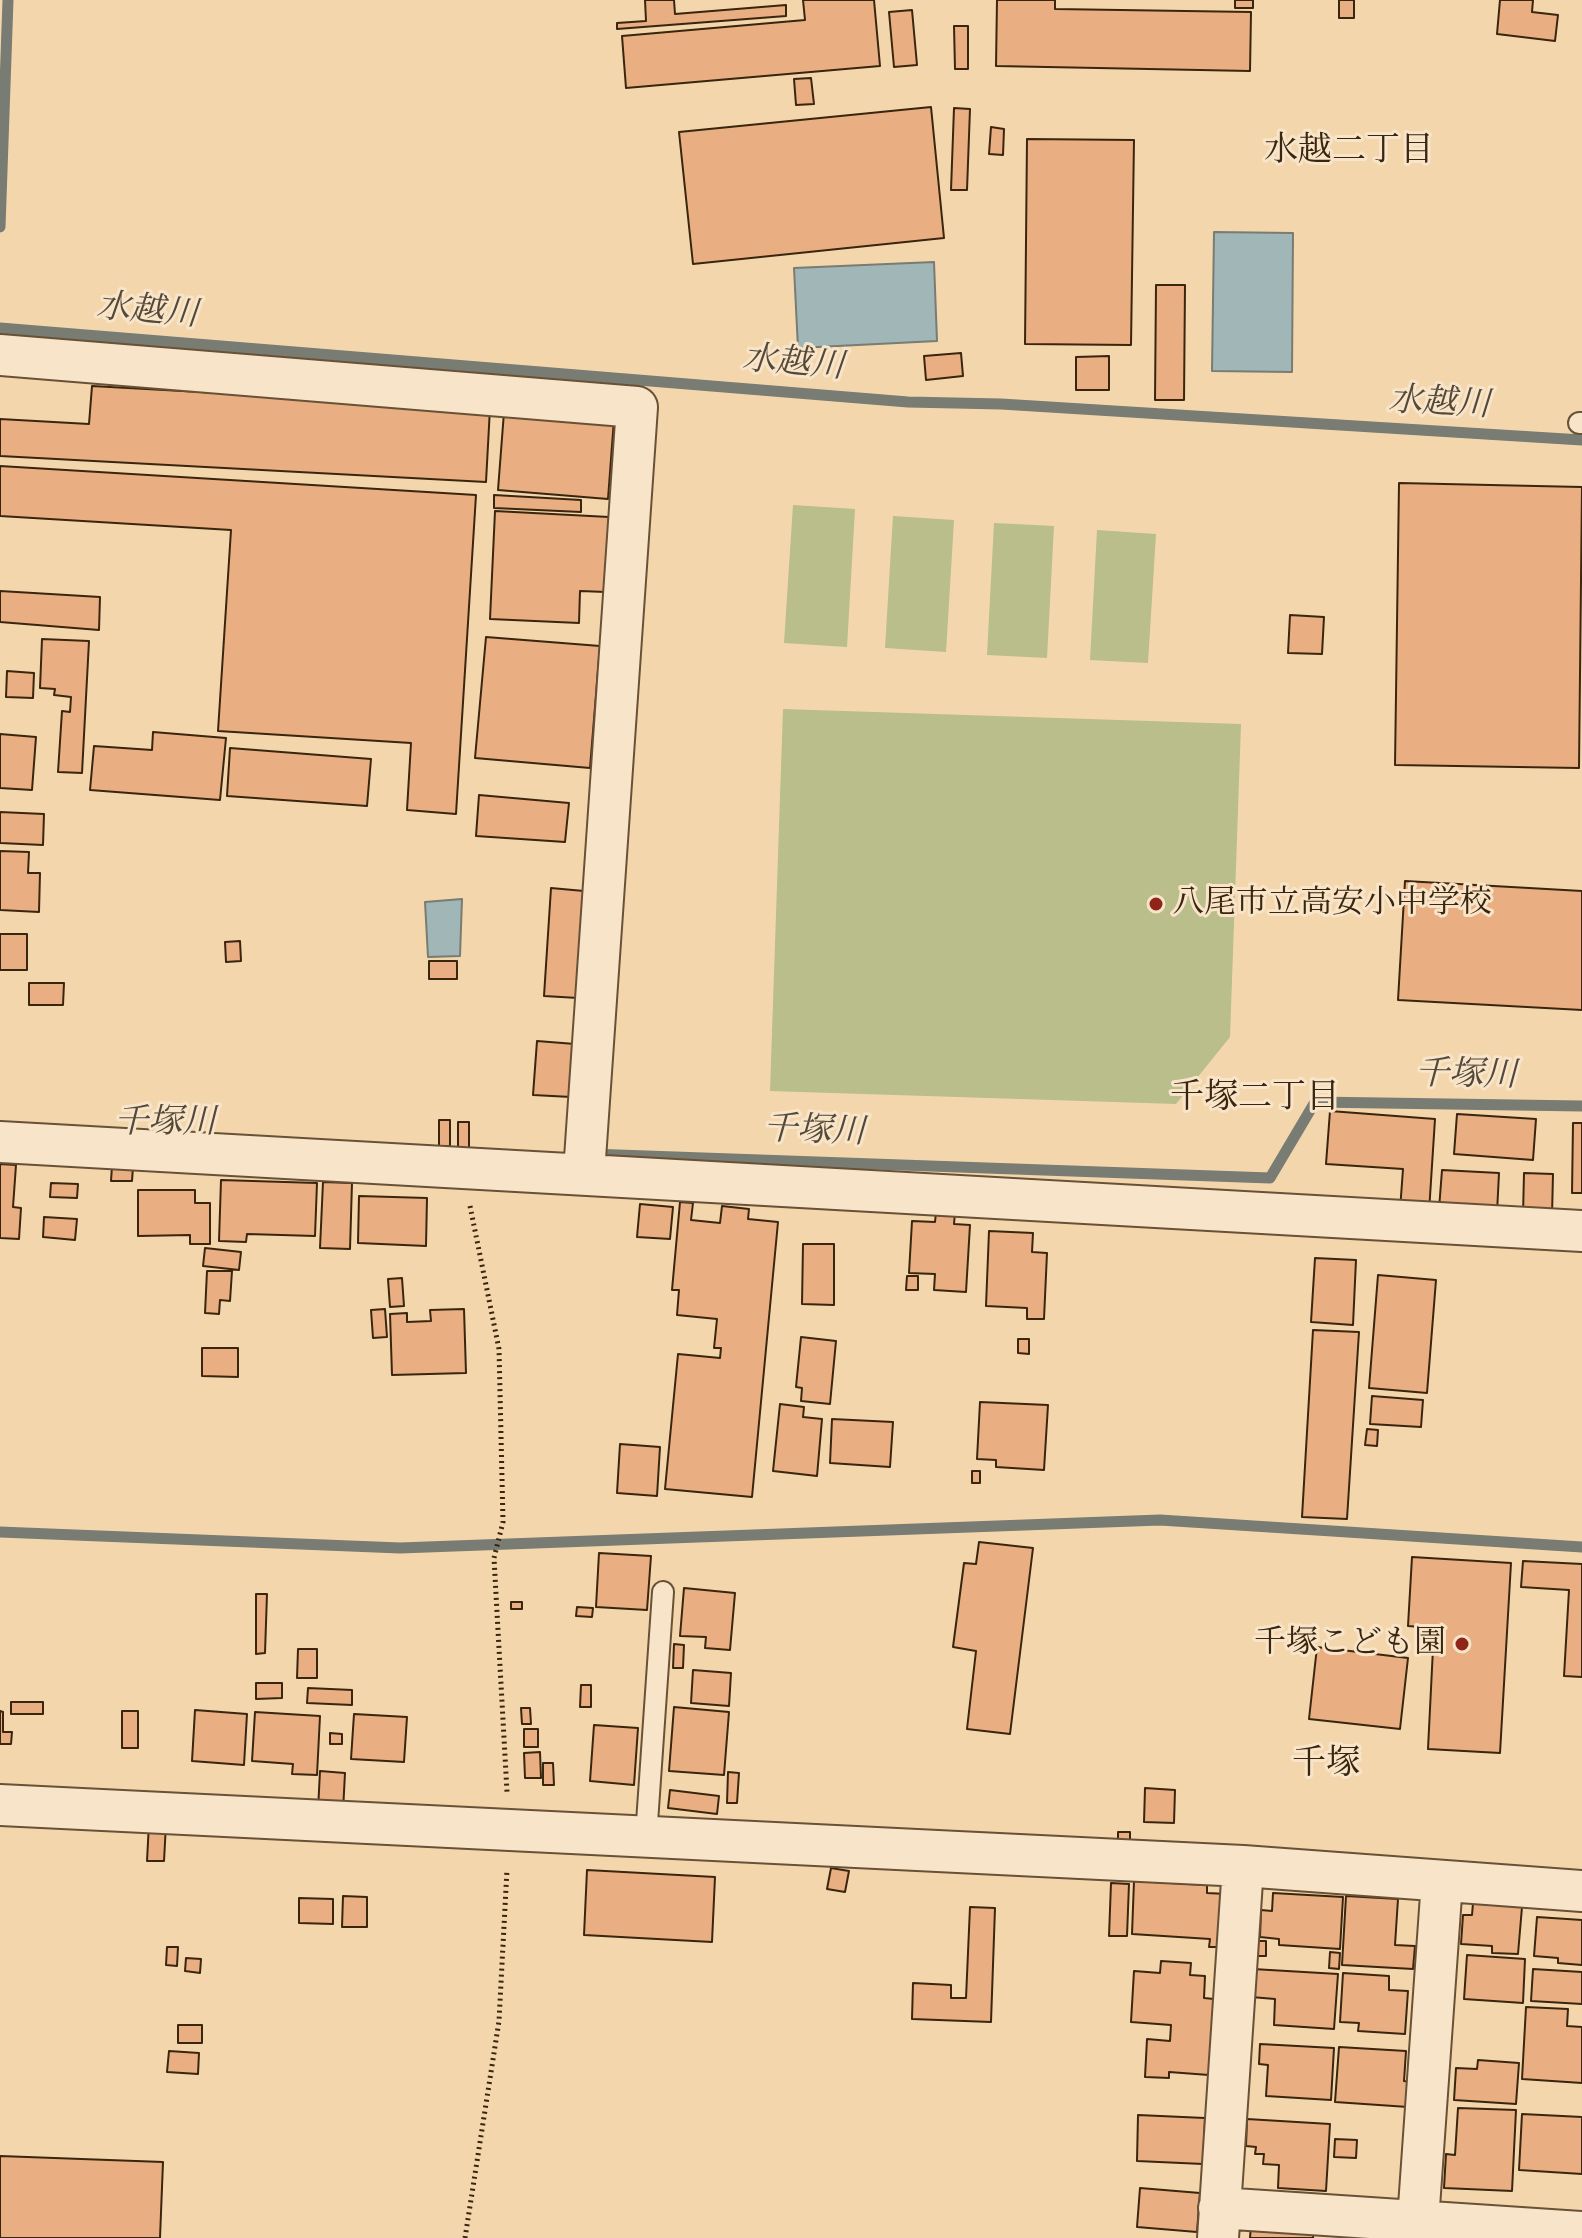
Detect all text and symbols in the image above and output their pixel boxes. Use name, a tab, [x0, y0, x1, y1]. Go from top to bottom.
district label: 水越二丁目	[1264, 132, 1434, 172]
water label: 水越川	[94, 287, 200, 337]
water label: 水越川	[740, 339, 846, 389]
water label: 水越川	[1387, 381, 1491, 427]
place label: 八尾市立高安小中学校	[1172, 885, 1492, 923]
marker: 八尾市立高安小中学校	[1147, 895, 1165, 913]
water label: 千塚川	[1415, 1055, 1517, 1097]
district label: 千塚二丁目	[1170, 1079, 1340, 1119]
water label: 千塚川	[114, 1104, 216, 1144]
water label: 千塚川	[762, 1110, 866, 1154]
place label: 千塚こども園	[1254, 1625, 1446, 1663]
marker: 千塚こども園	[1453, 1635, 1471, 1653]
district label: 千塚	[1292, 1745, 1360, 1785]

